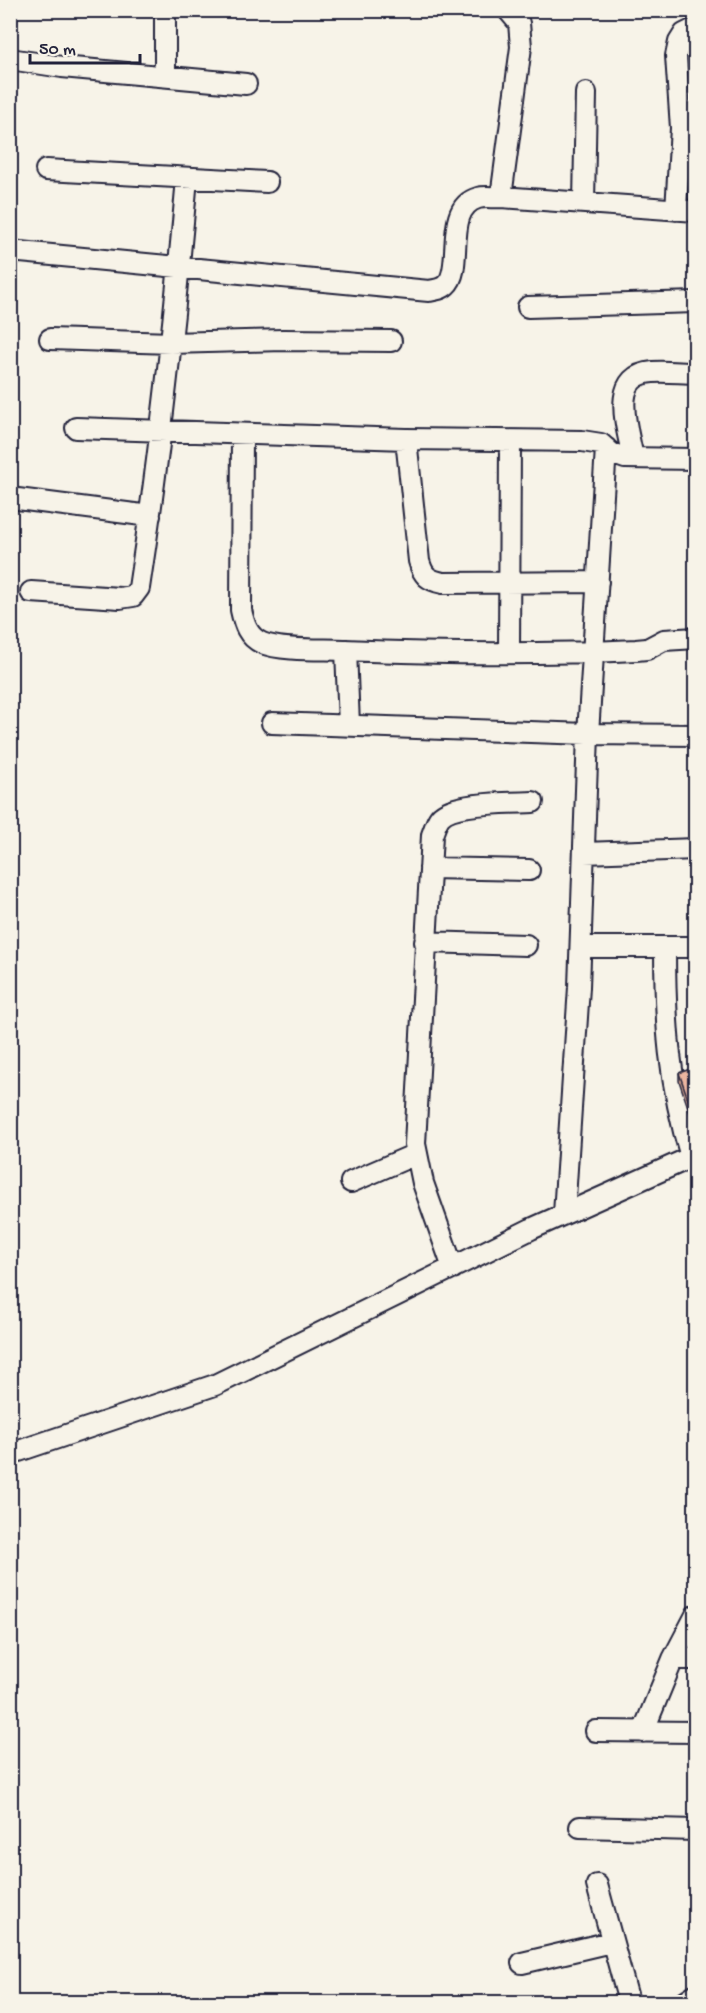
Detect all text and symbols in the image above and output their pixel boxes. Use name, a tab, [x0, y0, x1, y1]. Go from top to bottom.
scale bar	[30, 27, 140, 65]
text: 50 m	[39, 40, 76, 61]

